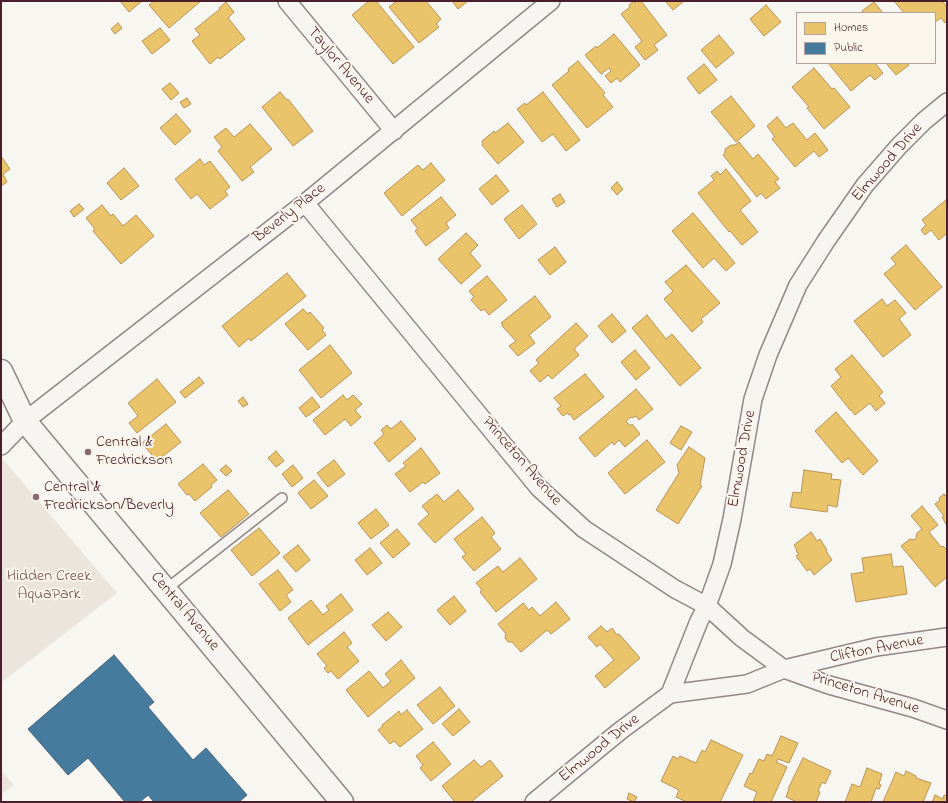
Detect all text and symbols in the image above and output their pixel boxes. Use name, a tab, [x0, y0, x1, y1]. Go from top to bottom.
legend	[796, 12, 936, 64]
text: Homes	[834, 19, 868, 37]
street label: Taylor Avenue	[302, 24, 378, 108]
text: Public	[834, 39, 863, 57]
street label: Elmwood Drive	[849, 120, 927, 206]
street label: Beverly Place	[250, 180, 330, 248]
street label: Elmwood Drive	[725, 409, 761, 509]
street label: Princeton Avenue	[477, 414, 565, 510]
place label: Central & Fredrickson	[96, 433, 173, 471]
marker: Central & Fredrickson	[83, 447, 93, 457]
place label: Central & Fredrickson/Beverly	[44, 478, 174, 516]
marker: Central & Fredrickson/Beverly	[31, 492, 41, 502]
park label: Hidden Creek AquaPark	[7, 567, 91, 605]
street label: Central Avenue	[145, 569, 223, 655]
street label: Clifton Avenue	[829, 632, 925, 668]
street label: Princeton Avenue	[809, 668, 921, 720]
street label: Elmwood Drive	[556, 711, 644, 787]

